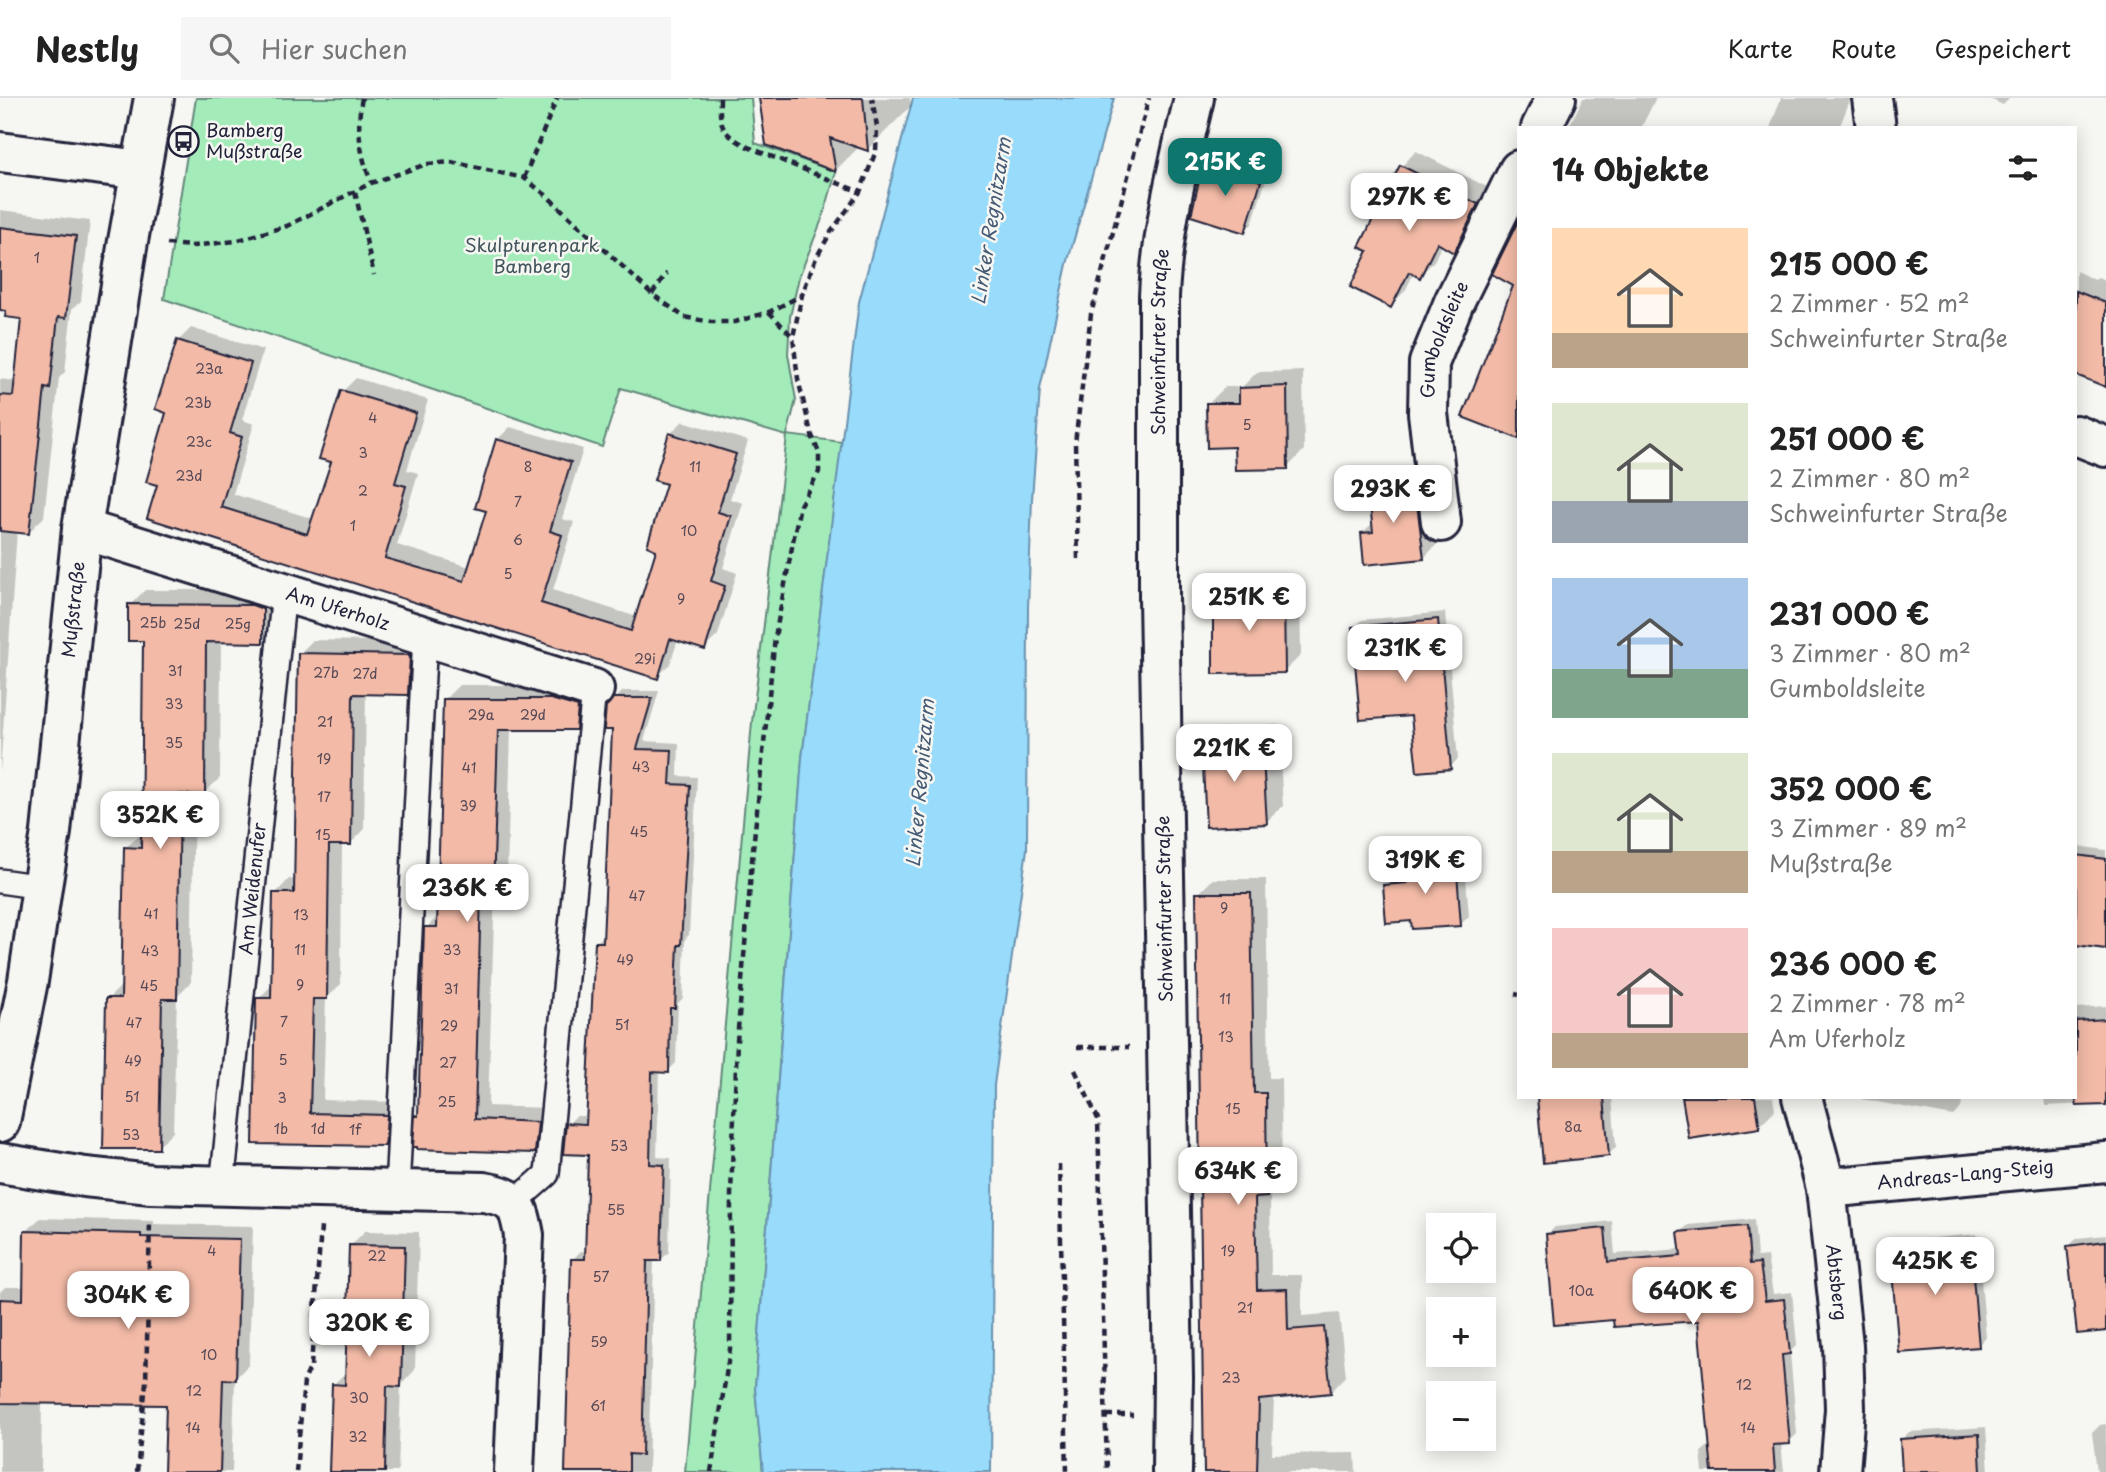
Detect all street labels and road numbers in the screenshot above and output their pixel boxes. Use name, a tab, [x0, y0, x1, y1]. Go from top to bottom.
street label: Schweinfurter Straße	[1144, 247, 1175, 436]
street label: Gumboldsleite	[1413, 276, 1474, 398]
street label: Mußstraße	[54, 560, 91, 659]
street label: Am Uferholz	[283, 579, 394, 636]
street label: Schweinfurter Straße	[1148, 815, 1179, 1003]
street label: Am Weidenufer	[231, 821, 272, 956]
street label: Andreas-Lang-Steig	[1876, 1152, 2055, 1195]
street label: Abtsberg	[1820, 1243, 1855, 1322]

